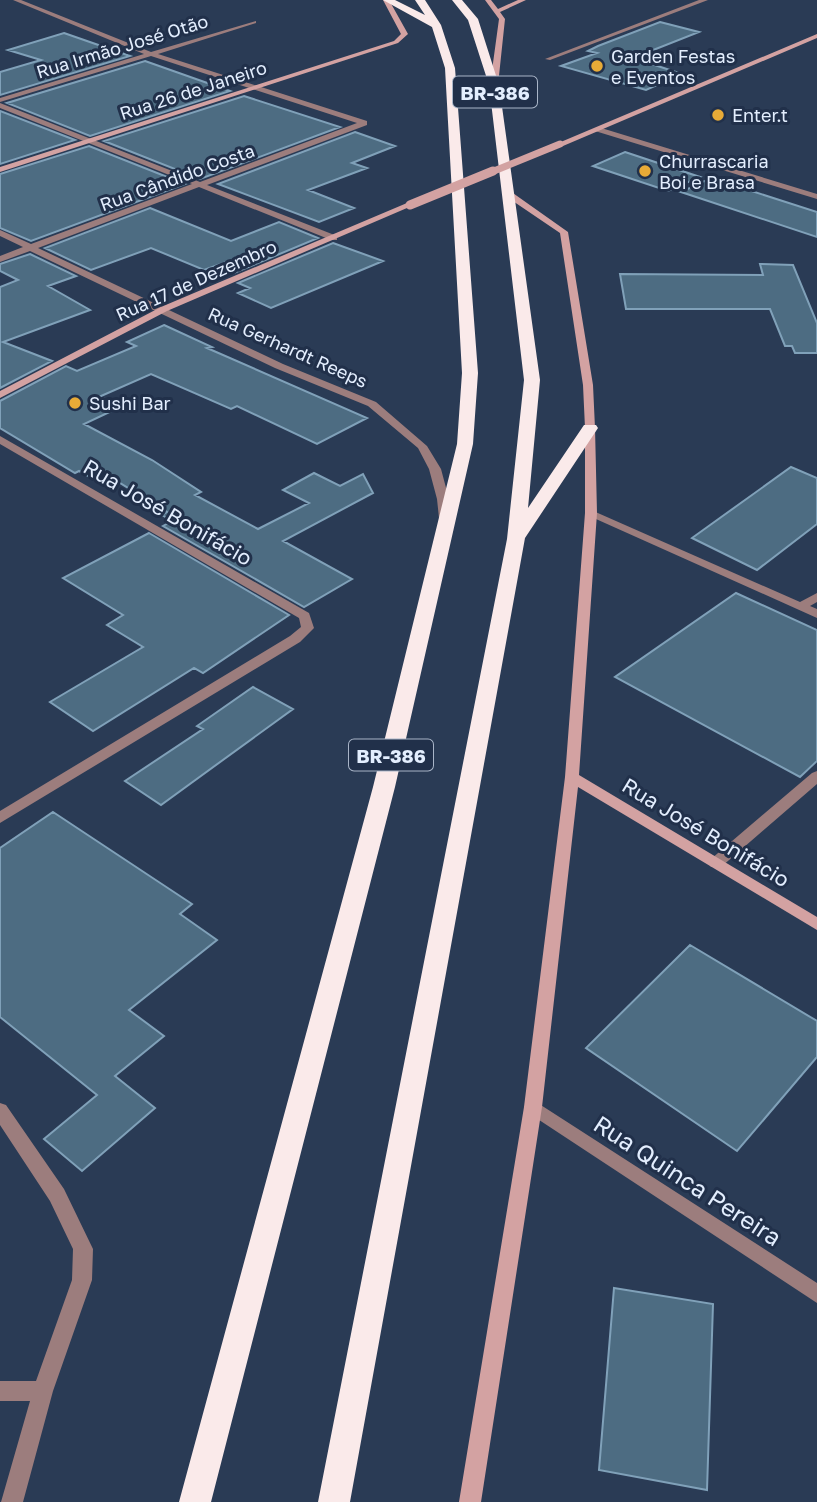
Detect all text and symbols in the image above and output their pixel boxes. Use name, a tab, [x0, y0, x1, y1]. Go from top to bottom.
street label: Rua Irmão José Otão	[34, 9, 210, 83]
place label: Garden Festas e Eventos	[611, 45, 735, 88]
street label: Rua 26 de Janeiro	[117, 56, 269, 124]
marker: Garden Festas e Eventos	[589, 58, 605, 74]
road number: BR-386	[453, 76, 537, 108]
place label: Enter.t	[732, 104, 788, 126]
marker: Enter.t	[710, 107, 726, 123]
street label: Rua Cândido Costa	[97, 139, 257, 215]
place label: Churrascaria Boi e Brasa	[659, 150, 769, 193]
marker: Churrascaria Boi e Brasa	[637, 163, 653, 179]
street label: Rua 17 de Dezembro	[112, 235, 280, 325]
street label: Rua Gerhardt Reeps	[205, 302, 371, 392]
place label: Sushi Bar	[89, 392, 171, 414]
marker: Sushi Bar	[67, 395, 83, 411]
street label: Rua José Bonifácio	[79, 453, 257, 571]
road number: BR-386	[349, 740, 433, 770]
street label: Rua José Bonifácio	[618, 772, 794, 892]
street label: Rua Quinca Pereira	[589, 1109, 787, 1251]

